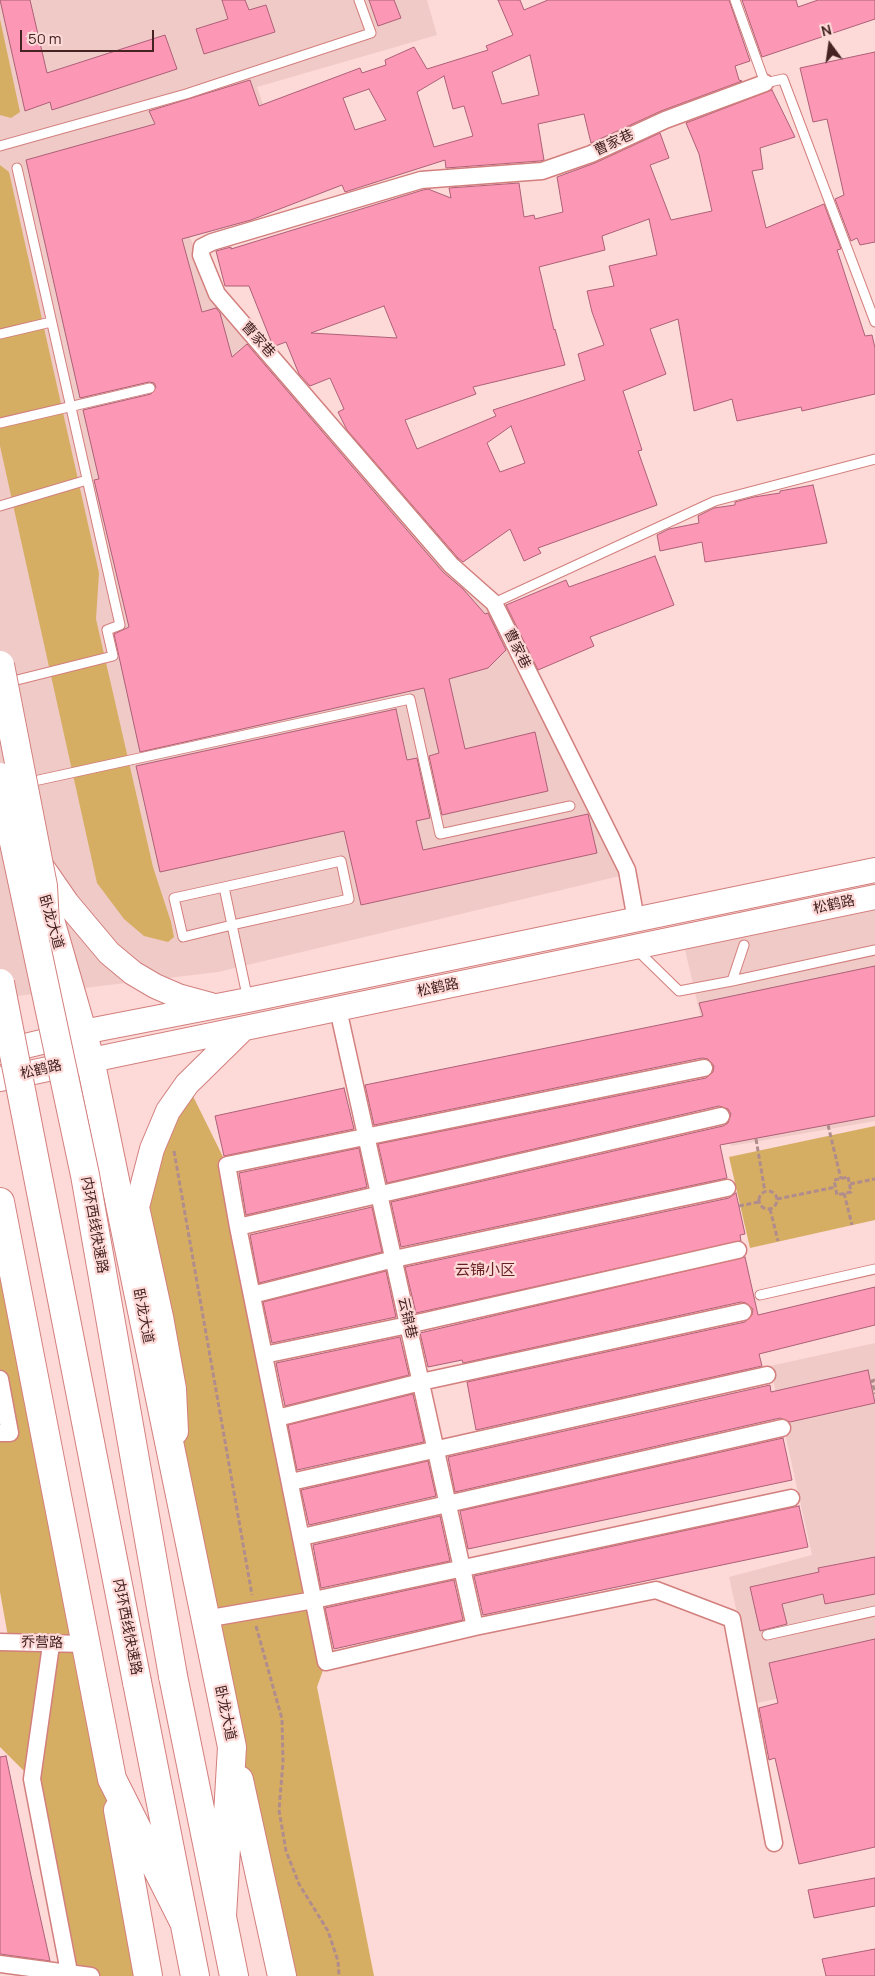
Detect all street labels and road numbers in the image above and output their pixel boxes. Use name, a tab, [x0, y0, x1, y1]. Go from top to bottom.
street label: 曹家巷	[591, 127, 637, 159]
street label: 曹家巷	[238, 319, 278, 361]
street label: 曹家巷	[500, 626, 534, 672]
street label: 松鹤路	[812, 892, 856, 918]
street label: 卧龙大道	[35, 893, 67, 951]
street label: 松鹤路	[416, 975, 460, 1001]
street label: 松鹤路	[19, 1057, 63, 1083]
street label: 内环西线快速路	[77, 1175, 111, 1275]
street label: 卧龙大道	[129, 1287, 157, 1345]
street label: 云锦巷	[394, 1296, 420, 1340]
street label: 内环西线快速路	[109, 1577, 145, 1677]
street label: 乔营路	[21, 1634, 63, 1652]
street label: 卧龙大道	[211, 1684, 239, 1742]

